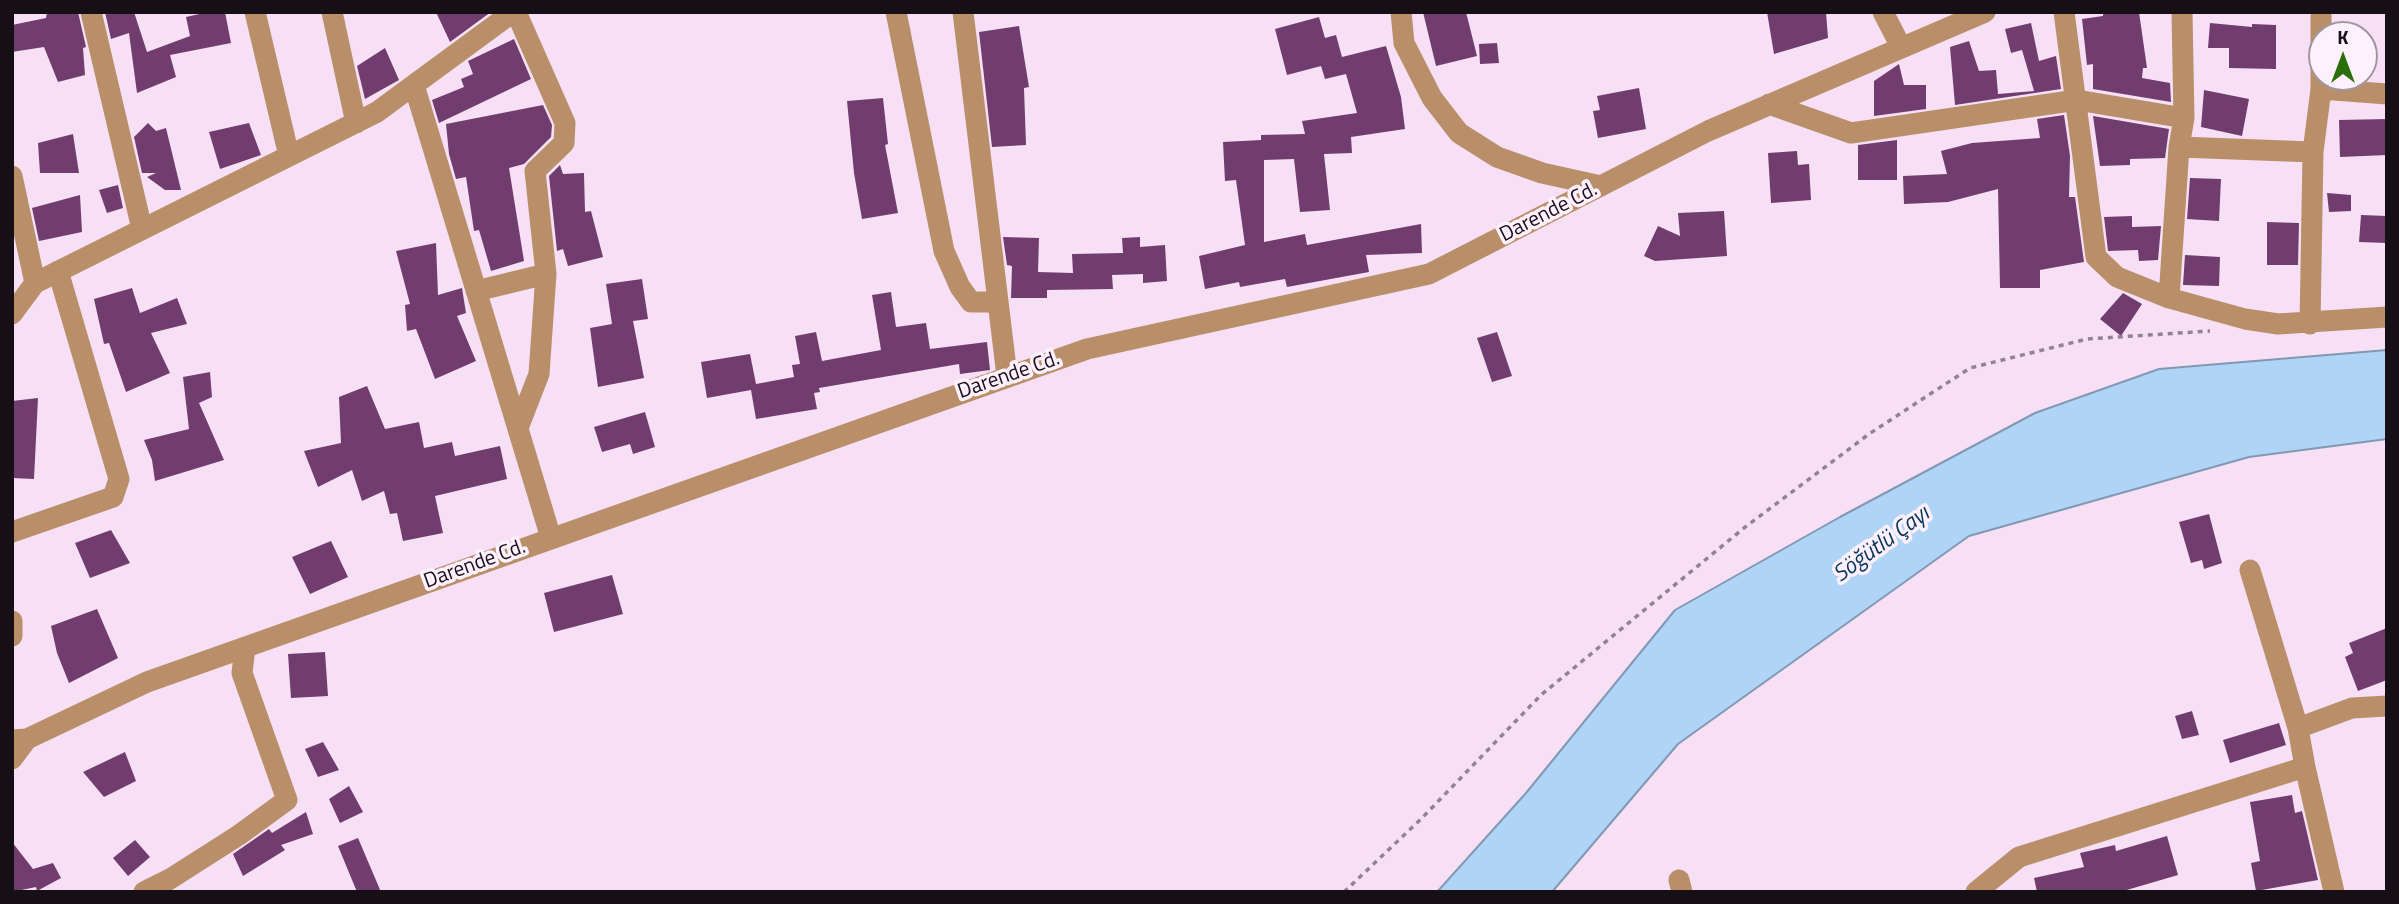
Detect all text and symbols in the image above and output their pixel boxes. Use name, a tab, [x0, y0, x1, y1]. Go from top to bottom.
north arrow	[2308, 21, 2378, 91]
text: K	[2337, 22, 2349, 51]
street label: Darende Cd.	[1496, 178, 1602, 248]
street label: Darende Cd.	[955, 347, 1063, 405]
water label: Söğütlü Çayı	[1829, 501, 1935, 589]
street label: Darende Cd.	[421, 535, 529, 595]

